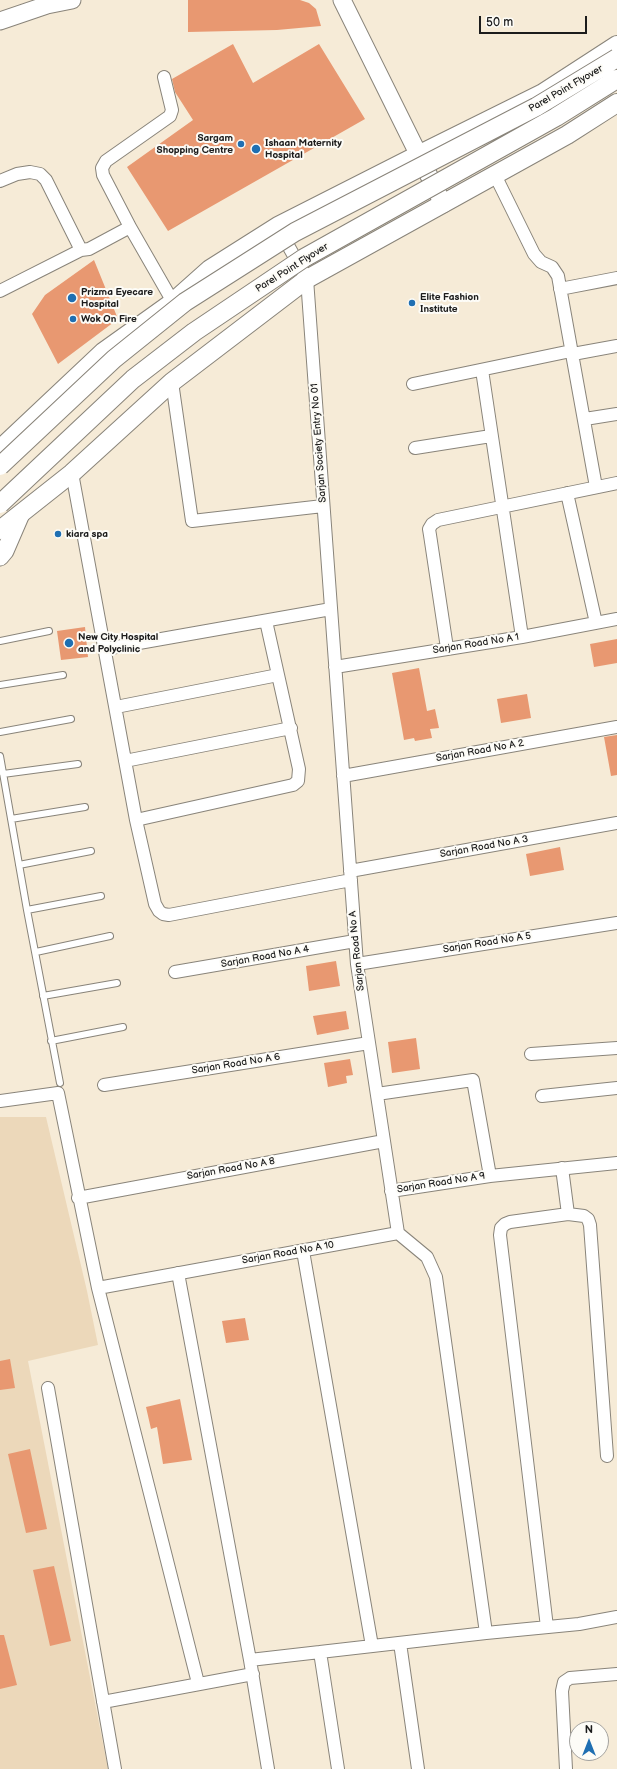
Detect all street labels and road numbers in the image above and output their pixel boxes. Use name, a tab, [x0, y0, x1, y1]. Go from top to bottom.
street label: Parel Point Flyover	[527, 63, 605, 115]
street label: Parel Point Flyover	[253, 241, 331, 295]
street label: Sarjan Society Entry No 01	[309, 383, 329, 503]
street label: Sarjan Road No A 1	[432, 631, 520, 657]
street label: Sarjan Road No A 2	[435, 737, 525, 765]
street label: Sarjan Road No A 3	[439, 833, 529, 861]
street label: Sarjan Road No A	[347, 910, 367, 992]
street label: Sarjan Road No A 5	[442, 930, 532, 956]
street label: Sarjan Road No A 4	[220, 943, 310, 971]
street label: Sarjan Road No A 6	[191, 1051, 281, 1077]
street label: Sarjan Road No A 8	[186, 1155, 276, 1183]
street label: Sarjan Road No A 9	[396, 1170, 486, 1196]
street label: Sarjan Road No A 10	[241, 1239, 335, 1267]

